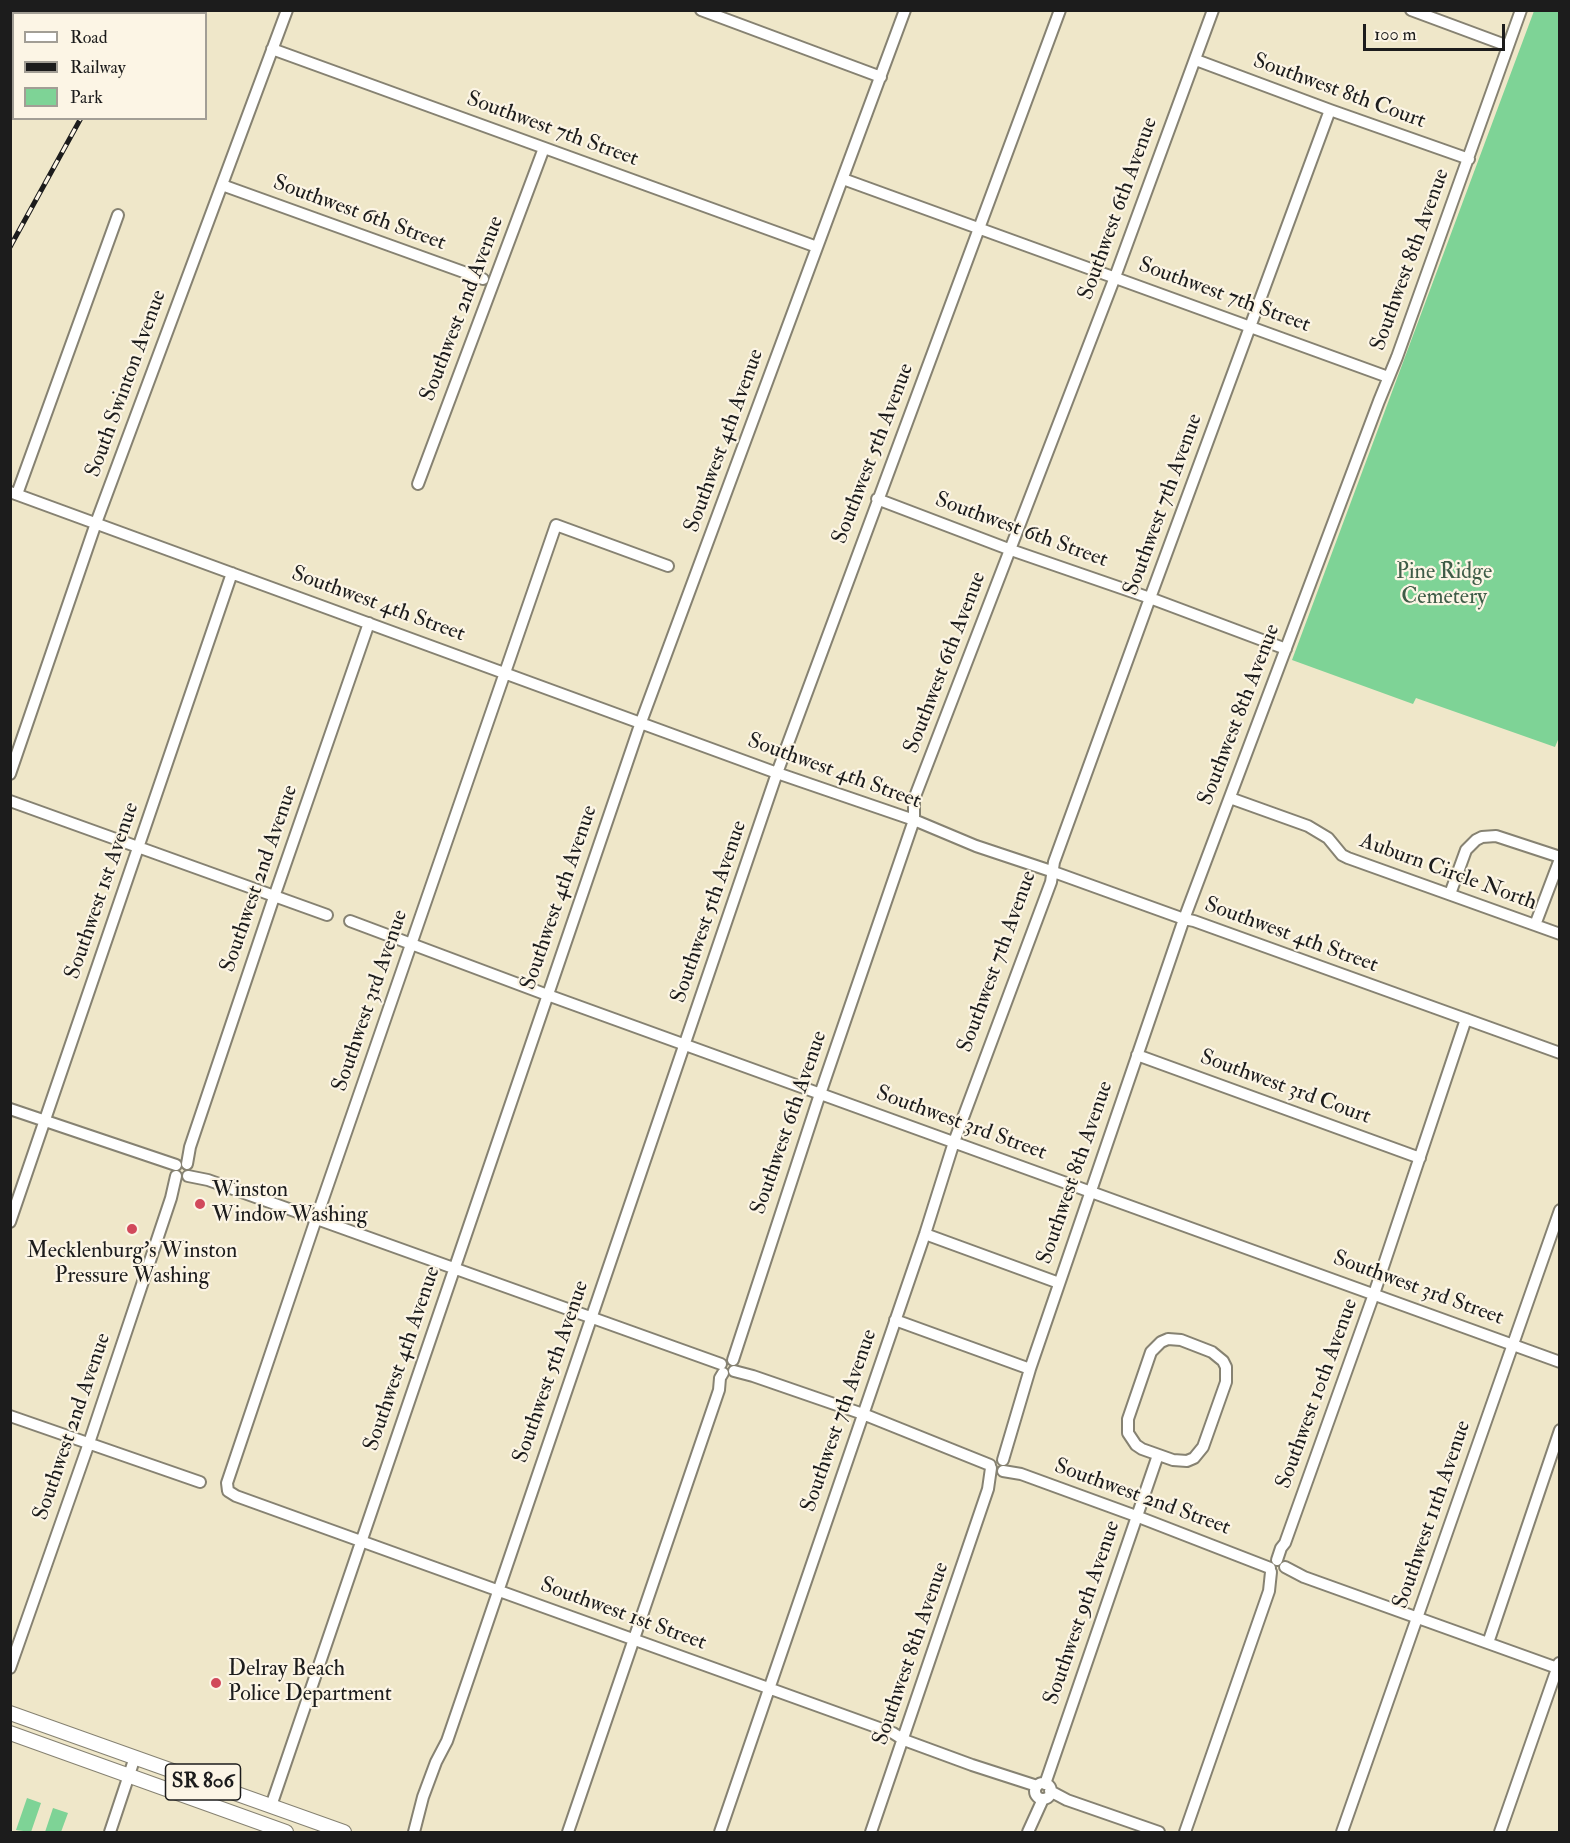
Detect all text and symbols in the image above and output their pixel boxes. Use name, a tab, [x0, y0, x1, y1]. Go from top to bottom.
legend	[12, 12, 207, 120]
scale bar	[1366, 12, 1508, 50]
text: 100 m	[1374, 23, 1417, 46]
text: Road	[70, 26, 108, 49]
street label: Southwest 8th Court	[1249, 49, 1429, 135]
text: Railway	[70, 56, 126, 79]
text: Park	[70, 86, 103, 109]
street label: Southwest 7th Street	[463, 87, 641, 173]
street label: Southwest 6th Avenue	[1074, 114, 1164, 304]
street label: Southwest 8th Avenue	[1366, 165, 1456, 355]
street label: Southwest 6th Street	[269, 170, 449, 258]
street label: Southwest 2nd Avenue	[416, 213, 510, 405]
street label: Southwest 7th Street	[1135, 253, 1313, 339]
street label: South Swinton Avenue	[81, 287, 173, 481]
street label: Southwest 4th Avenue	[680, 346, 770, 536]
street label: Southwest 5th Avenue	[827, 360, 921, 548]
street label: Southwest 7th Avenue	[1119, 410, 1209, 600]
street label: Southwest 6th Street	[931, 487, 1111, 575]
park label: Pine Ridge Cemetery	[1396, 560, 1492, 612]
street label: Southwest 4th Street	[288, 561, 468, 649]
street label: Southwest 6th Avenue	[899, 568, 993, 758]
street label: Southwest 8th Avenue	[1193, 621, 1287, 809]
street label: Southwest 4th Street	[744, 728, 924, 816]
street label: Southwest 2nd Avenue	[216, 782, 304, 976]
street label: Southwest 1st Avenue	[60, 799, 146, 983]
street label: Southwest 4th Avenue	[516, 802, 604, 994]
street label: Southwest 5th Avenue	[666, 817, 754, 1007]
street label: Auburn Circle North	[1356, 829, 1540, 917]
street label: Southwest 7th Avenue	[953, 867, 1043, 1057]
street label: Southwest 4th Street	[1201, 892, 1381, 980]
street label: Southwest 3rd Avenue	[328, 907, 414, 1095]
street label: Southwest 6th Avenue	[746, 1028, 834, 1218]
street label: Southwest 3rd Court	[1196, 1045, 1374, 1131]
street label: Southwest 8th Avenue	[1032, 1078, 1120, 1268]
street label: Southwest 3rd Street	[872, 1081, 1050, 1167]
place label: Winston Window Washing	[212, 1178, 368, 1230]
marker: Winston Window Washing	[193, 1197, 207, 1211]
marker: Mecklenburg's Winston Pressure Washing	[125, 1222, 139, 1236]
place label: Mecklenburg's Winston Pressure Washing	[27, 1239, 237, 1290]
street label: Southwest 3rd Street	[1329, 1246, 1507, 1332]
street label: Southwest 4th Avenue	[359, 1263, 447, 1455]
street label: Southwest 5th Avenue	[508, 1277, 596, 1467]
street label: Southwest 10th Avenue	[1271, 1295, 1365, 1493]
street label: Southwest 7th Avenue	[796, 1326, 884, 1516]
street label: Southwest 2nd Avenue	[29, 1330, 117, 1524]
street label: Southwest 11th Avenue	[1388, 1417, 1478, 1613]
street label: Southwest 2nd Street	[1050, 1454, 1234, 1542]
street label: Southwest 9th Avenue	[1039, 1518, 1127, 1708]
street label: Southwest 8th Avenue	[868, 1559, 956, 1749]
street label: Southwest 1st Street	[536, 1573, 710, 1657]
place label: Delray Beach Police Department	[228, 1657, 392, 1708]
marker: Delray Beach Police Department	[209, 1676, 223, 1690]
road number: SR 806	[166, 1764, 240, 1800]

